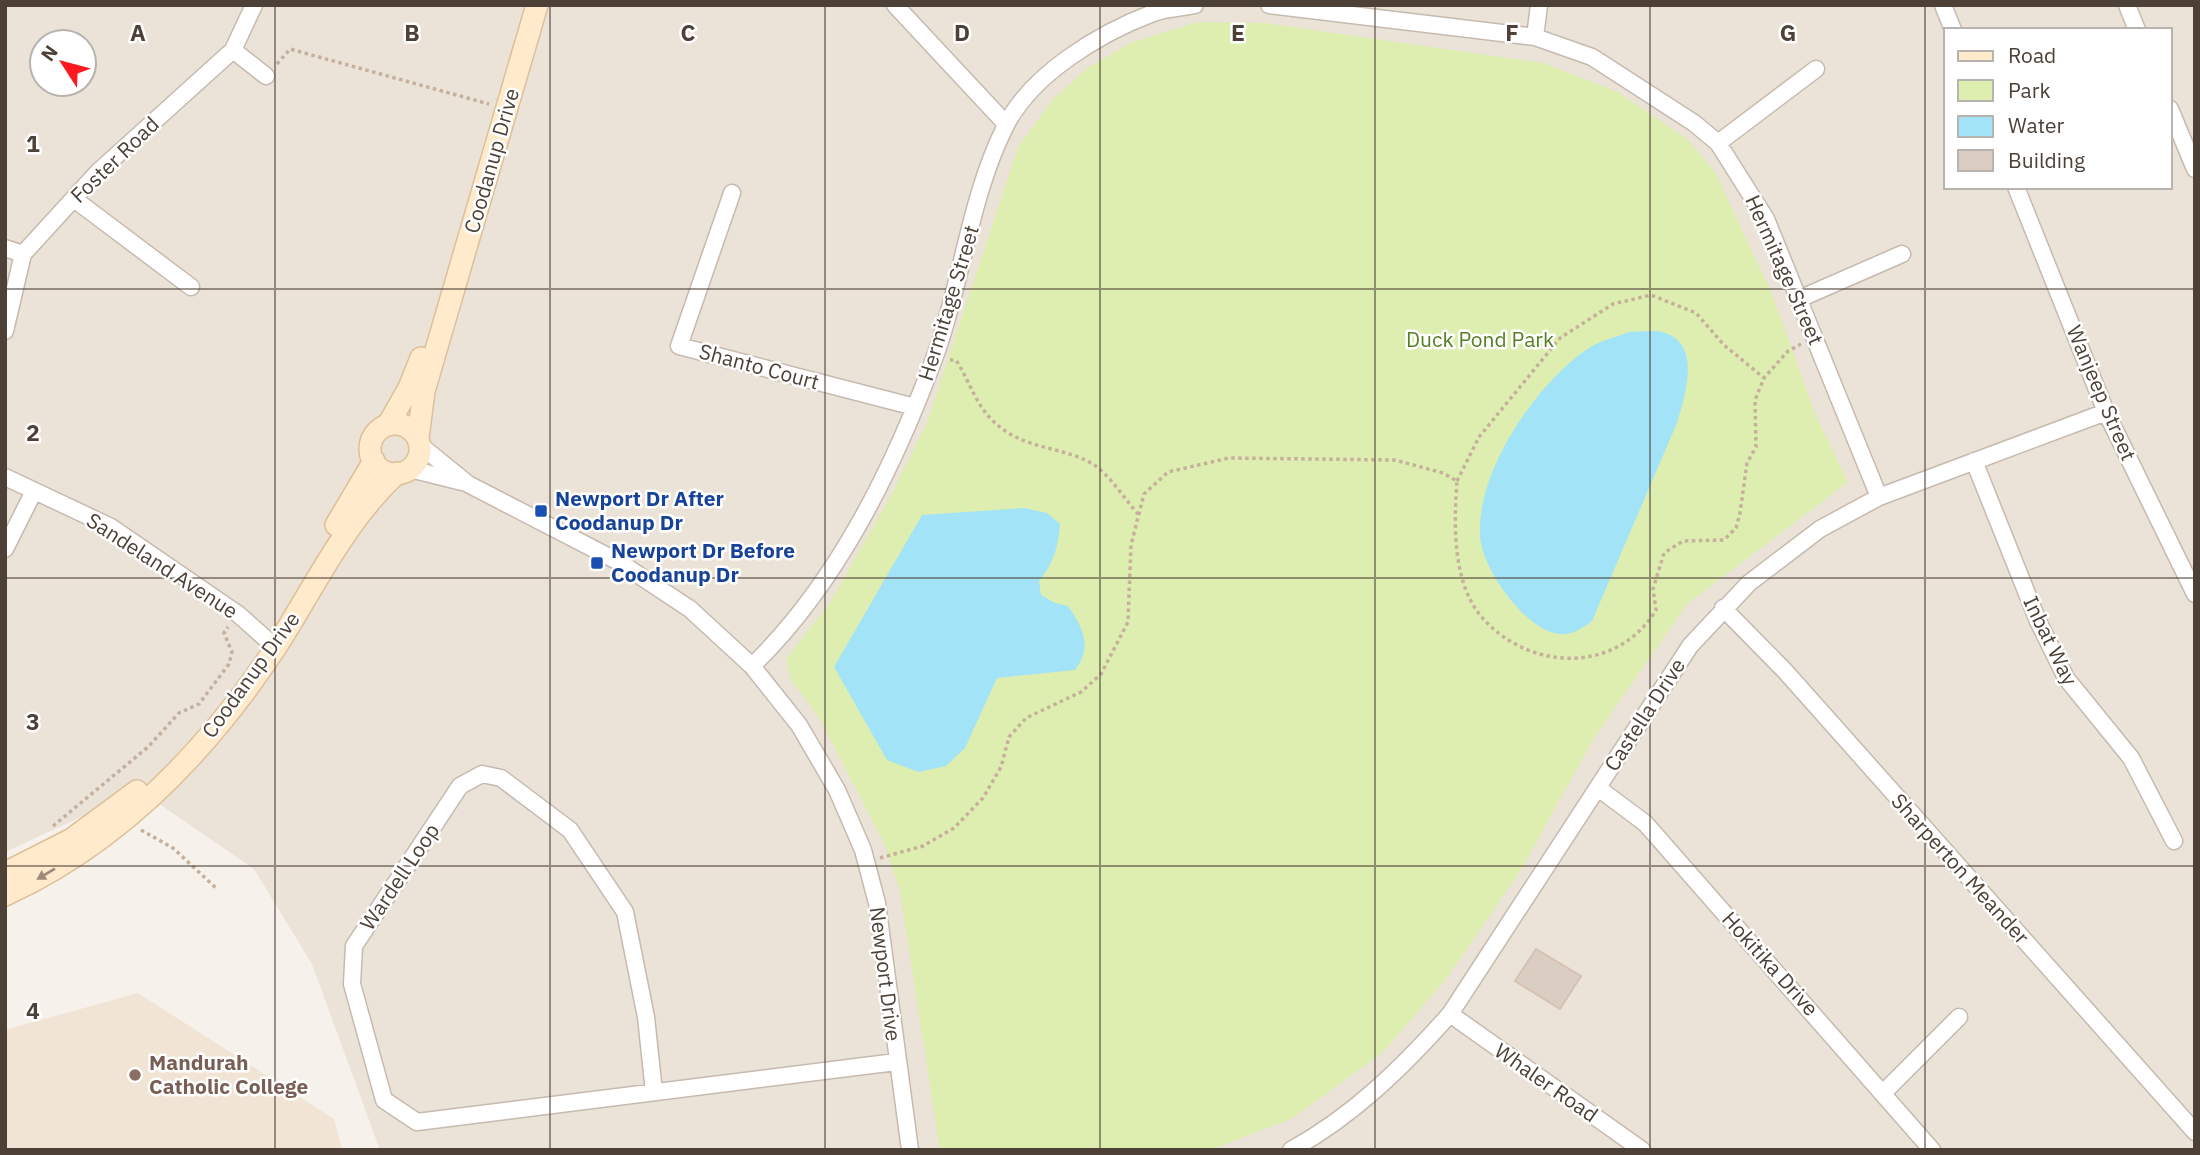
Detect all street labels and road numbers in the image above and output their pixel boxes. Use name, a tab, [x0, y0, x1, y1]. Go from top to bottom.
street label: Coodanup Drive	[457, 85, 525, 237]
street label: Foster Road	[64, 110, 165, 209]
street label: Hermitage Street	[1739, 190, 1831, 349]
street label: Hermitage Street	[911, 221, 985, 384]
street label: Wanjeep Street	[2061, 321, 2143, 465]
street label: Shanto Court	[696, 337, 822, 395]
street label: Sandeland Avenue	[81, 506, 244, 625]
street label: Inbat Way	[2017, 591, 2085, 690]
street label: Coodanup Drive	[195, 606, 306, 743]
street label: Castella Drive	[1597, 653, 1691, 776]
street label: Sharperton Meander	[1886, 787, 2036, 950]
street label: Wardell Loop	[353, 818, 445, 935]
street label: Newport Drive	[864, 905, 908, 1043]
street label: Hokitika Drive	[1716, 905, 1825, 1022]
street label: Whaler Road	[1489, 1036, 1604, 1128]

